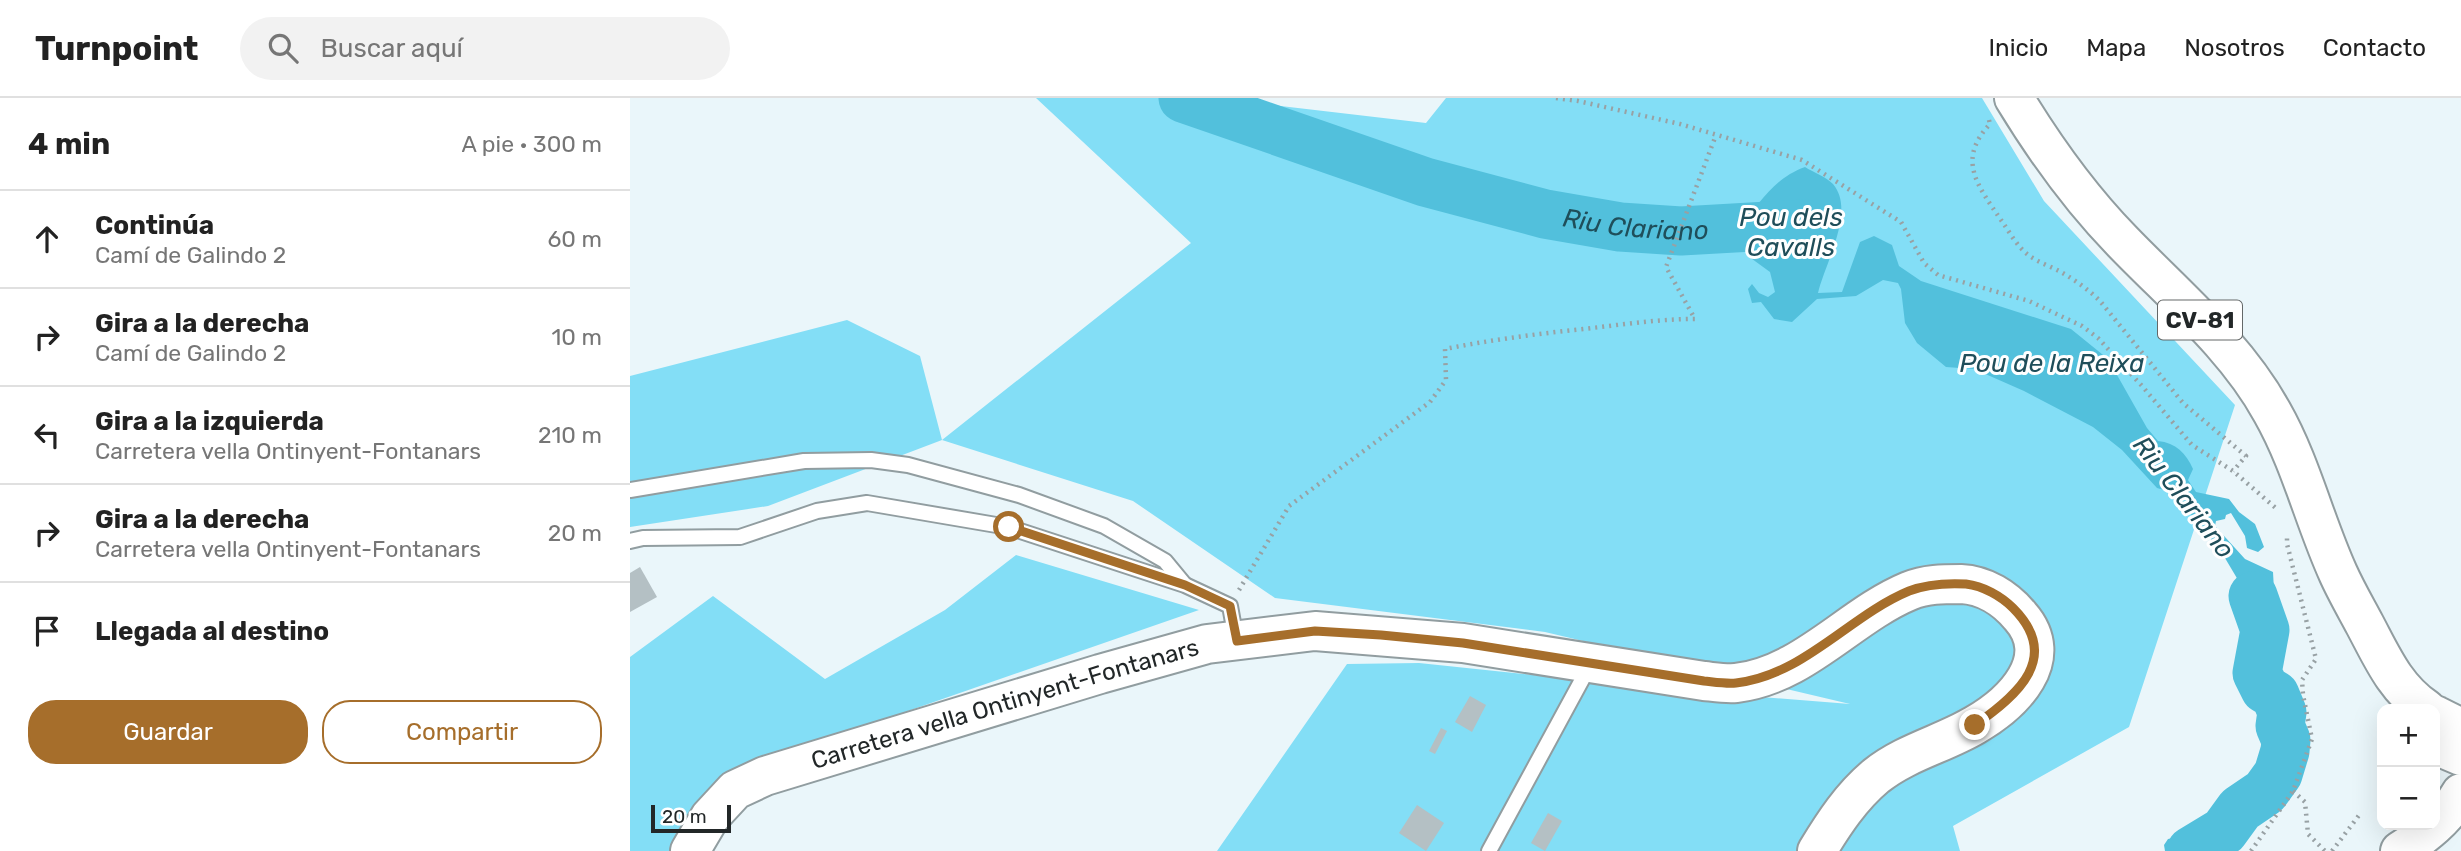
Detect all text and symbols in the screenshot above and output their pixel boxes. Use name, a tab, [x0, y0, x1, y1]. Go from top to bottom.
search box	[240, 17, 730, 80]
text: Turnpoint	[35, 29, 198, 68]
icon: search	[264, 29, 302, 67]
text: Buscar aquí	[320, 33, 463, 64]
text: Inicio	[1989, 34, 2048, 62]
text: Mapa	[2086, 34, 2146, 62]
text: Nosotros	[2184, 34, 2285, 62]
text: Contacto	[2323, 34, 2426, 62]
text: 4 min	[28, 126, 110, 162]
text: A pie · 300 m	[461, 130, 602, 158]
water label: Riu Clariano	[1560, 202, 1710, 247]
water label: Pou dels Cavalls	[1739, 202, 1843, 263]
text: Continúa	[95, 210, 214, 241]
icon: ahead	[28, 220, 66, 258]
text: 60 m	[547, 225, 602, 253]
text: Camí de Galindo 2	[95, 241, 286, 269]
road number: CV-81	[2158, 300, 2242, 340]
text: Gira a la derecha	[95, 308, 309, 339]
icon: right	[28, 318, 66, 356]
text: 10 m	[551, 323, 602, 351]
text: Camí de Galindo 2	[95, 339, 286, 367]
water label: Pou de la Reixa	[1959, 348, 2145, 379]
text: Gira a la izquierda	[95, 406, 324, 437]
icon: left	[28, 416, 66, 454]
text: 210 m	[538, 421, 602, 449]
water label: Riu Clariano	[2126, 430, 2241, 565]
text: Carretera vella Ontinyent-Fontanars	[95, 437, 481, 465]
text: Gira a la derecha	[95, 504, 309, 535]
route start	[993, 511, 1024, 542]
icon: right	[28, 514, 66, 552]
text: 20 m	[548, 519, 602, 547]
text: Carretera vella Ontinyent-Fontanars	[95, 535, 481, 563]
icon: arrive	[28, 612, 66, 650]
text: Llegada al destino	[95, 616, 329, 647]
street label: Carretera vella Ontinyent-Fontanars	[808, 633, 1202, 775]
button: Guardar	[28, 700, 308, 764]
button: Compartir	[322, 700, 602, 764]
map controls	[2377, 704, 2440, 830]
button: +	[2377, 704, 2440, 767]
route end	[1959, 709, 1990, 740]
button: −	[2377, 767, 2440, 830]
scale bar	[651, 802, 732, 834]
text: 20 m	[662, 805, 707, 828]

